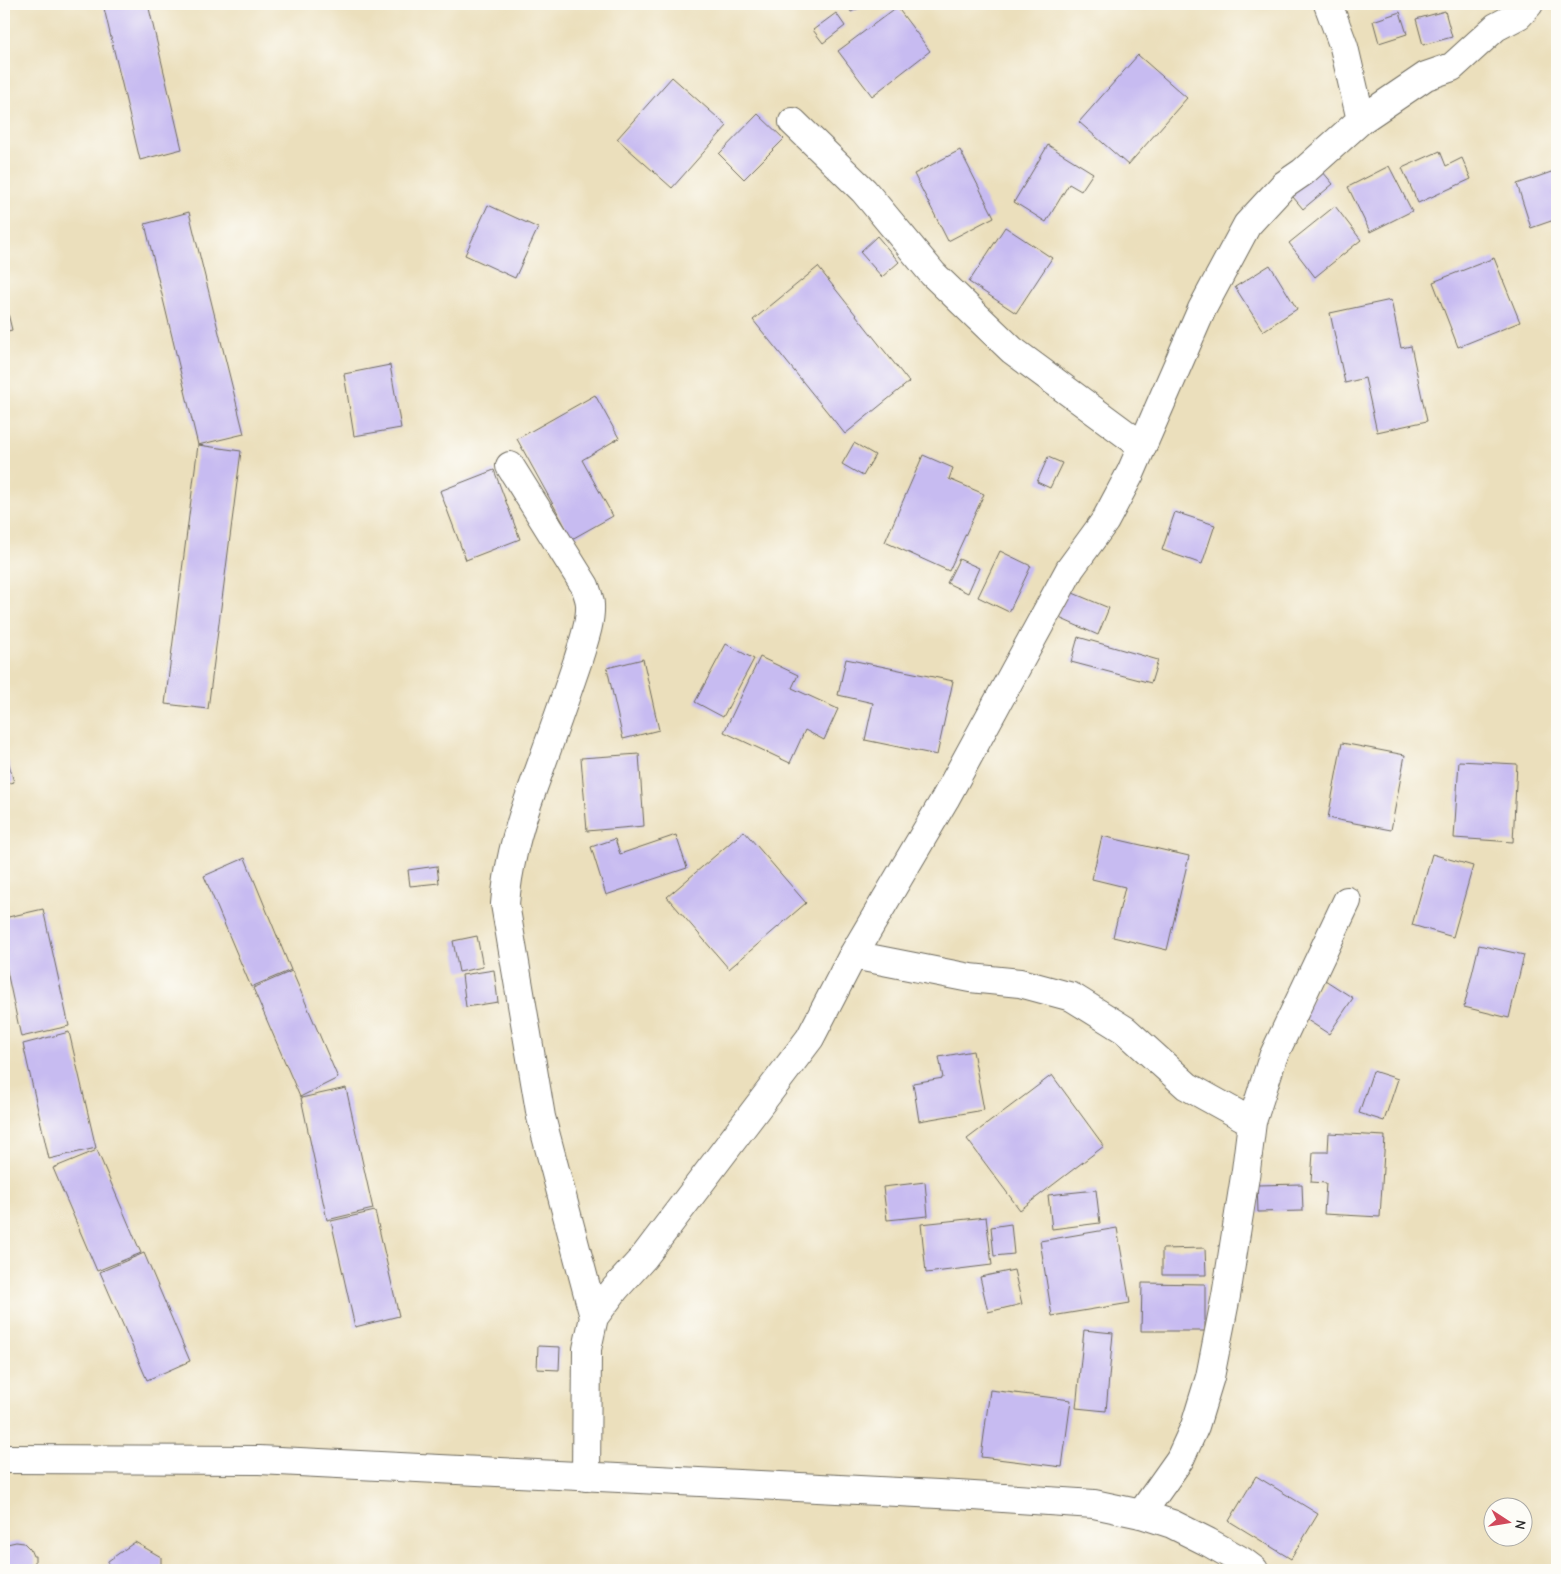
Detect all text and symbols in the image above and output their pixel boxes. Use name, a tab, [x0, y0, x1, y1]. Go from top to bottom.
north arrow	[1484, 1496, 1534, 1546]
text: N	[1511, 1518, 1529, 1531]

